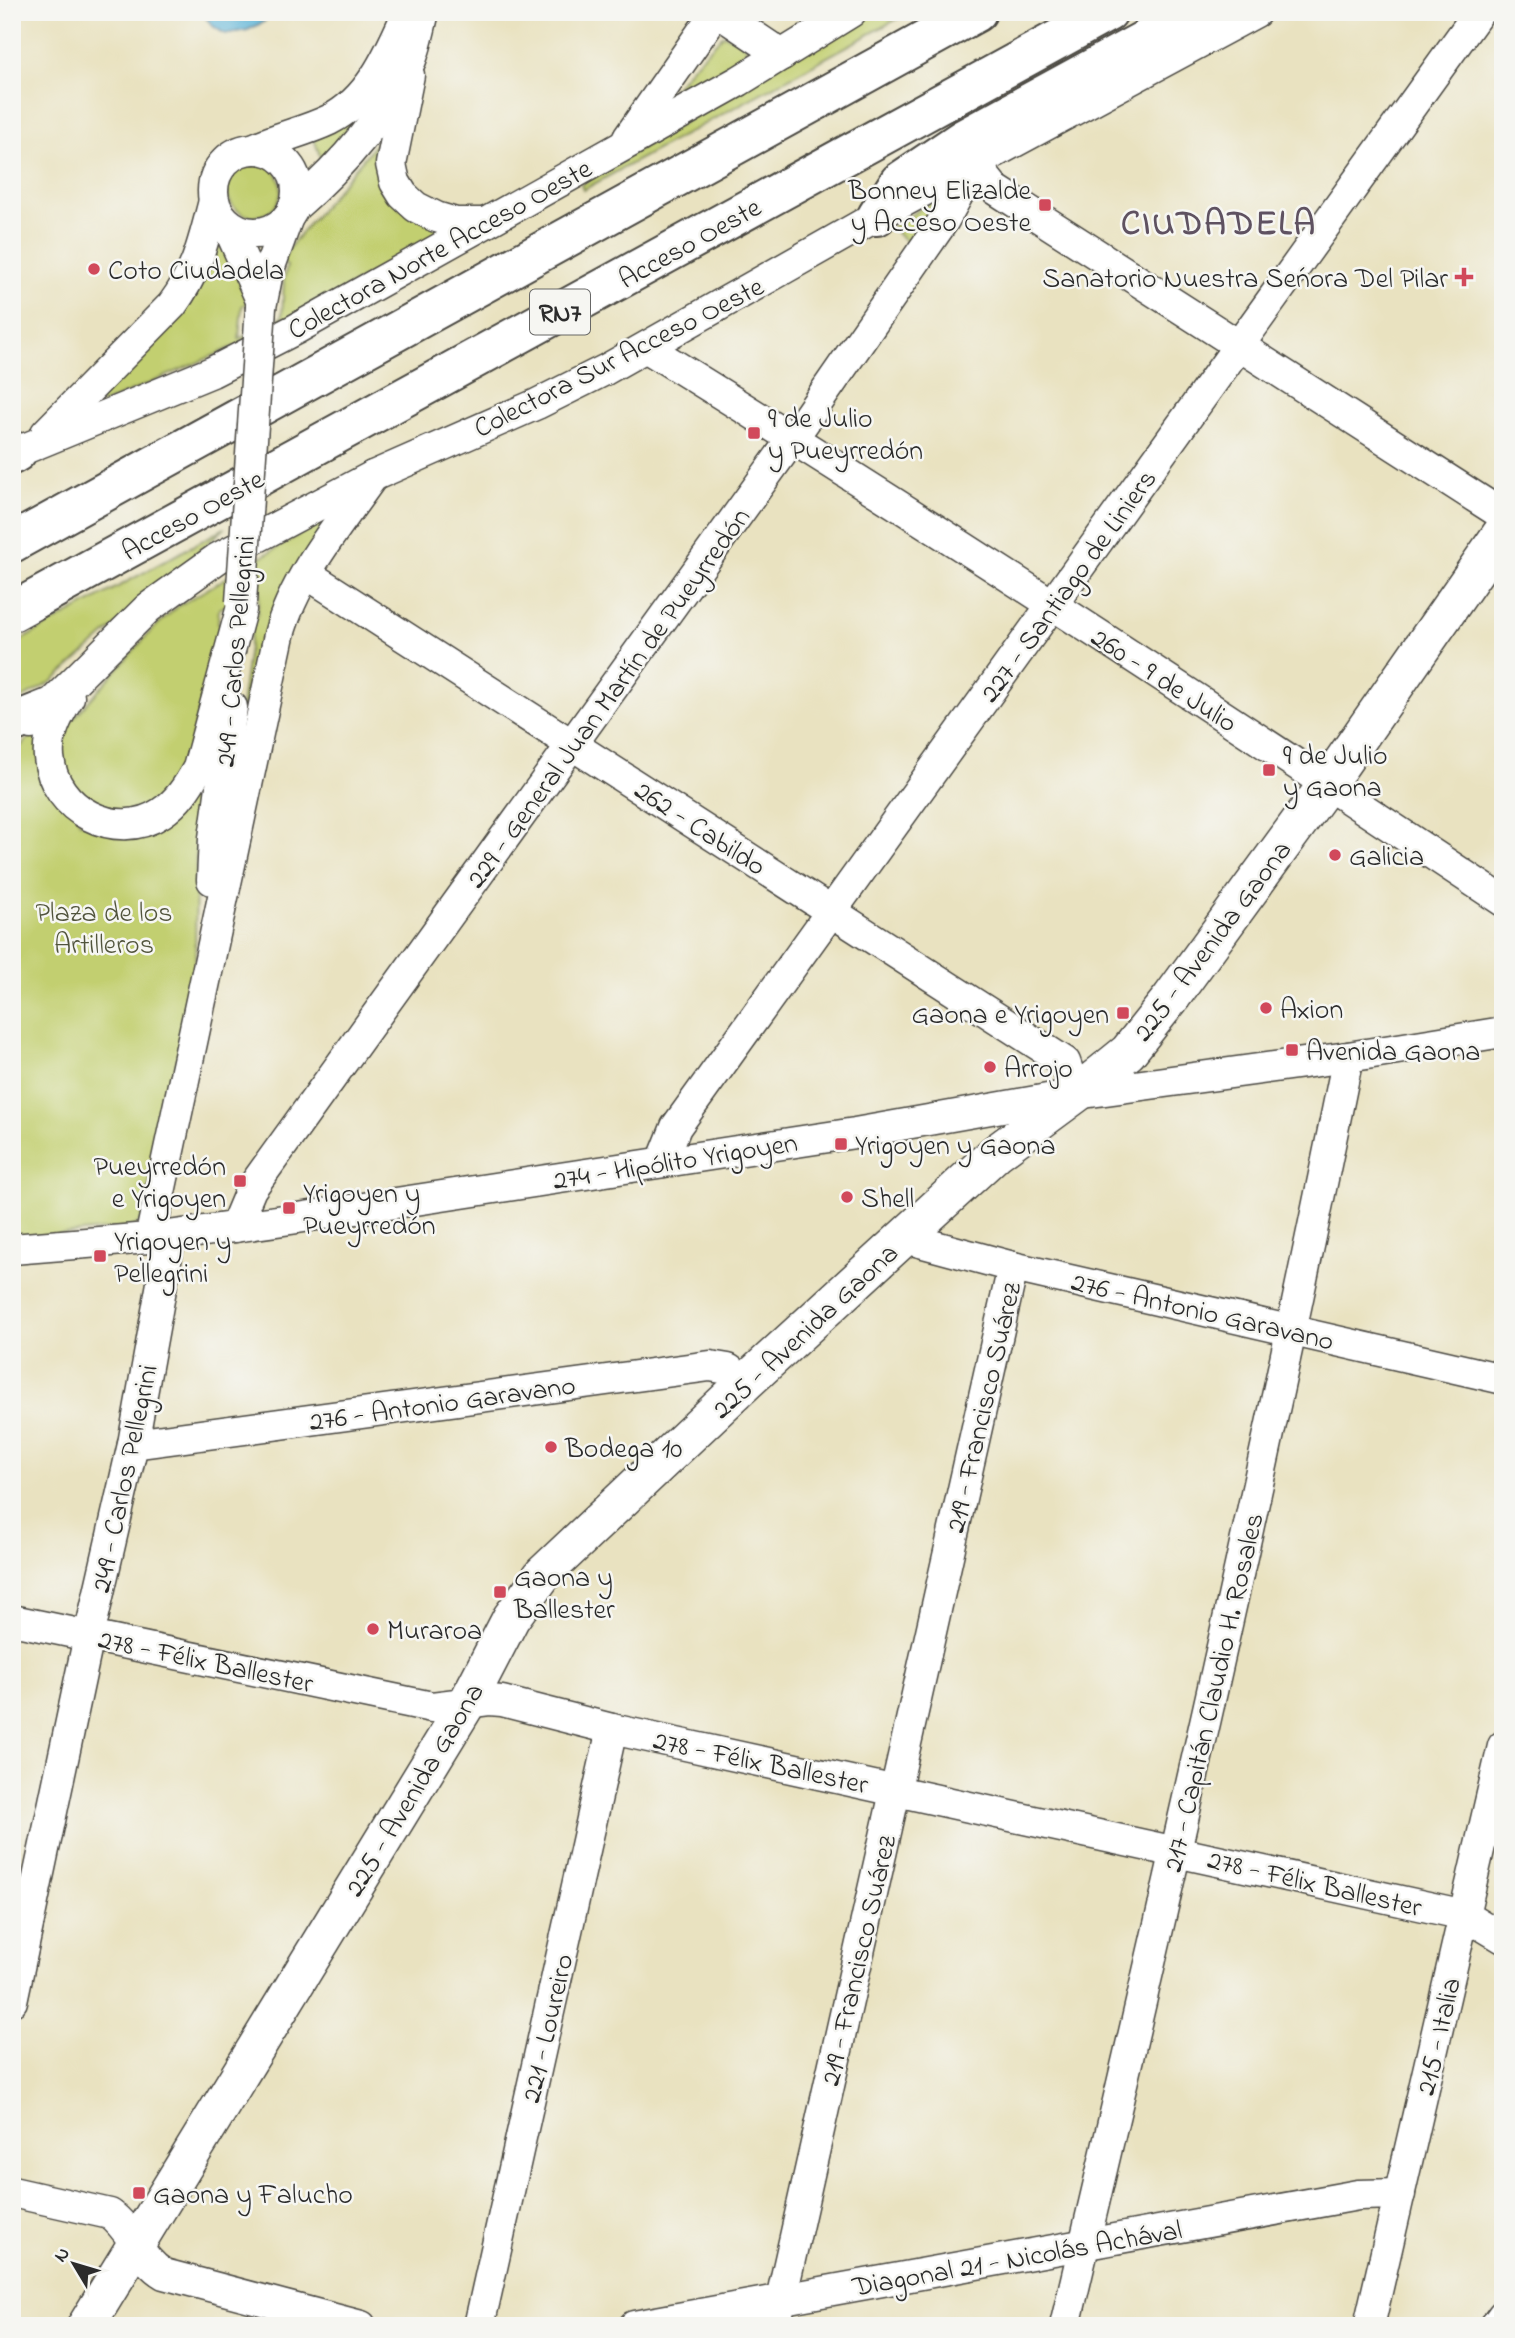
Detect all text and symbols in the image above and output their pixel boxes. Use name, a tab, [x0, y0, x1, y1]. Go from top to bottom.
street label: Colectora Norte Acceso Oeste	[281, 150, 601, 352]
place label: Bonney Elizalde y Acceso Oeste	[847, 172, 1031, 245]
street label: Acceso Oeste	[612, 189, 770, 301]
marker: Bonney Elizalde y Acceso Oeste	[1037, 197, 1053, 213]
district label: CIUDADELA	[1121, 200, 1317, 251]
place label: Coto Ciudadela	[108, 252, 284, 293]
place label: Sanatorio Nuestra Seńora Del Pilar	[1042, 260, 1448, 301]
marker: Coto Ciudadela	[86, 261, 102, 277]
marker: Sanatorio Nuestra Seńora Del Pilar	[1454, 267, 1474, 287]
street label: Colectora Sur Acceso Oeste	[467, 268, 772, 450]
road number: RN7	[530, 290, 590, 334]
place label: 9 de Julio y Pueyrredón	[768, 400, 923, 473]
marker: 9 de Julio y Pueyrredón	[746, 425, 762, 441]
street label: Acceso Oeste	[115, 461, 273, 573]
street label: 227 - Santiago de Liniers	[971, 462, 1169, 712]
street label: 229 - General Juan Martín de Pueyrredón	[457, 500, 762, 898]
street label: 249 - Carlos Pellegrini	[207, 534, 268, 769]
street label: 260 - 9 de Julio	[1082, 619, 1244, 745]
place label: 9 de Julio y Gaona	[1283, 737, 1388, 810]
marker: 9 de Julio y Gaona	[1261, 762, 1277, 778]
street label: 262 - Cabildo	[625, 772, 773, 888]
street label: 225 - Avenida Gaona	[1124, 833, 1303, 1051]
place label: Galicia	[1349, 838, 1424, 879]
marker: Galicia	[1327, 847, 1343, 863]
park label: Plaza de los Artilleros	[35, 894, 173, 967]
place label: Axion	[1280, 991, 1343, 1032]
place label: Gaona e Yrigoyen	[911, 996, 1109, 1037]
marker: Axion	[1258, 1000, 1274, 1016]
marker: Gaona e Yrigoyen	[1115, 1005, 1131, 1021]
place label: Avenida Gaona	[1306, 1033, 1480, 1074]
marker: Avenida Gaona	[1284, 1042, 1300, 1058]
place label: Arrojo	[1004, 1050, 1073, 1091]
marker: Arrojo	[982, 1059, 998, 1075]
street label: 274 - Hipólito Yrigoyen	[550, 1124, 801, 1203]
place label: Yrigoyen y Gaona	[855, 1127, 1056, 1168]
marker: Yrigoyen y Gaona	[833, 1136, 849, 1152]
place label: Pueyrredón e Yrigoyen	[93, 1148, 226, 1221]
marker: Pueyrredón e Yrigoyen	[232, 1173, 248, 1189]
place label: Yrigoyen y Pueyrredón	[303, 1175, 436, 1248]
place label: Shell	[861, 1180, 914, 1221]
marker: Shell	[839, 1189, 855, 1205]
marker: Yrigoyen y Pueyrredón	[281, 1200, 297, 1216]
place label: Yrigoyen y Pellegrini	[114, 1223, 231, 1296]
street label: 225 - Avenida Gaona	[704, 1235, 909, 1430]
marker: Yrigoyen y Pellegrini	[92, 1248, 108, 1264]
street label: 276 - Antonio Garavano	[1067, 1263, 1338, 1364]
street label: 219 - Francisco Suárez	[937, 1278, 1034, 1537]
street label: 249 - Carlos Pellegrini	[82, 1361, 171, 1597]
street label: 276 - Antonio Garavano	[307, 1366, 578, 1444]
place label: Bodega 10	[564, 1430, 682, 1471]
marker: Bodega 10	[543, 1439, 559, 1455]
street label: 217 - Capitán Claudio H. Rosales	[1154, 1509, 1277, 1876]
place label: Gaona y Ballester	[513, 1559, 615, 1632]
marker: Gaona y Ballester	[492, 1584, 508, 1600]
place label: Muraroa	[387, 1612, 482, 1653]
street label: 278 - Félix Ballester	[94, 1621, 317, 1706]
marker: Muraroa	[365, 1621, 381, 1637]
street label: 225 - Avenida Gaona	[336, 1676, 496, 1905]
street label: 278 - Félix Ballester	[649, 1722, 872, 1807]
street label: 219 - Francisco Suárez	[812, 1831, 909, 2090]
street label: 278 - Félix Ballester	[1203, 1841, 1426, 1930]
street label: 221 - Loureiro	[512, 1950, 586, 2107]
street label: 215 - Italia	[1407, 1974, 1474, 2100]
place label: Gaona y Falucho	[153, 2176, 353, 2217]
marker: Gaona y Falucho	[131, 2185, 147, 2201]
street label: Diagonal 21 - Nicolás Achával	[849, 2211, 1186, 2310]
north arrow	[38, 2230, 108, 2300]
text: N	[48, 2242, 77, 2268]

